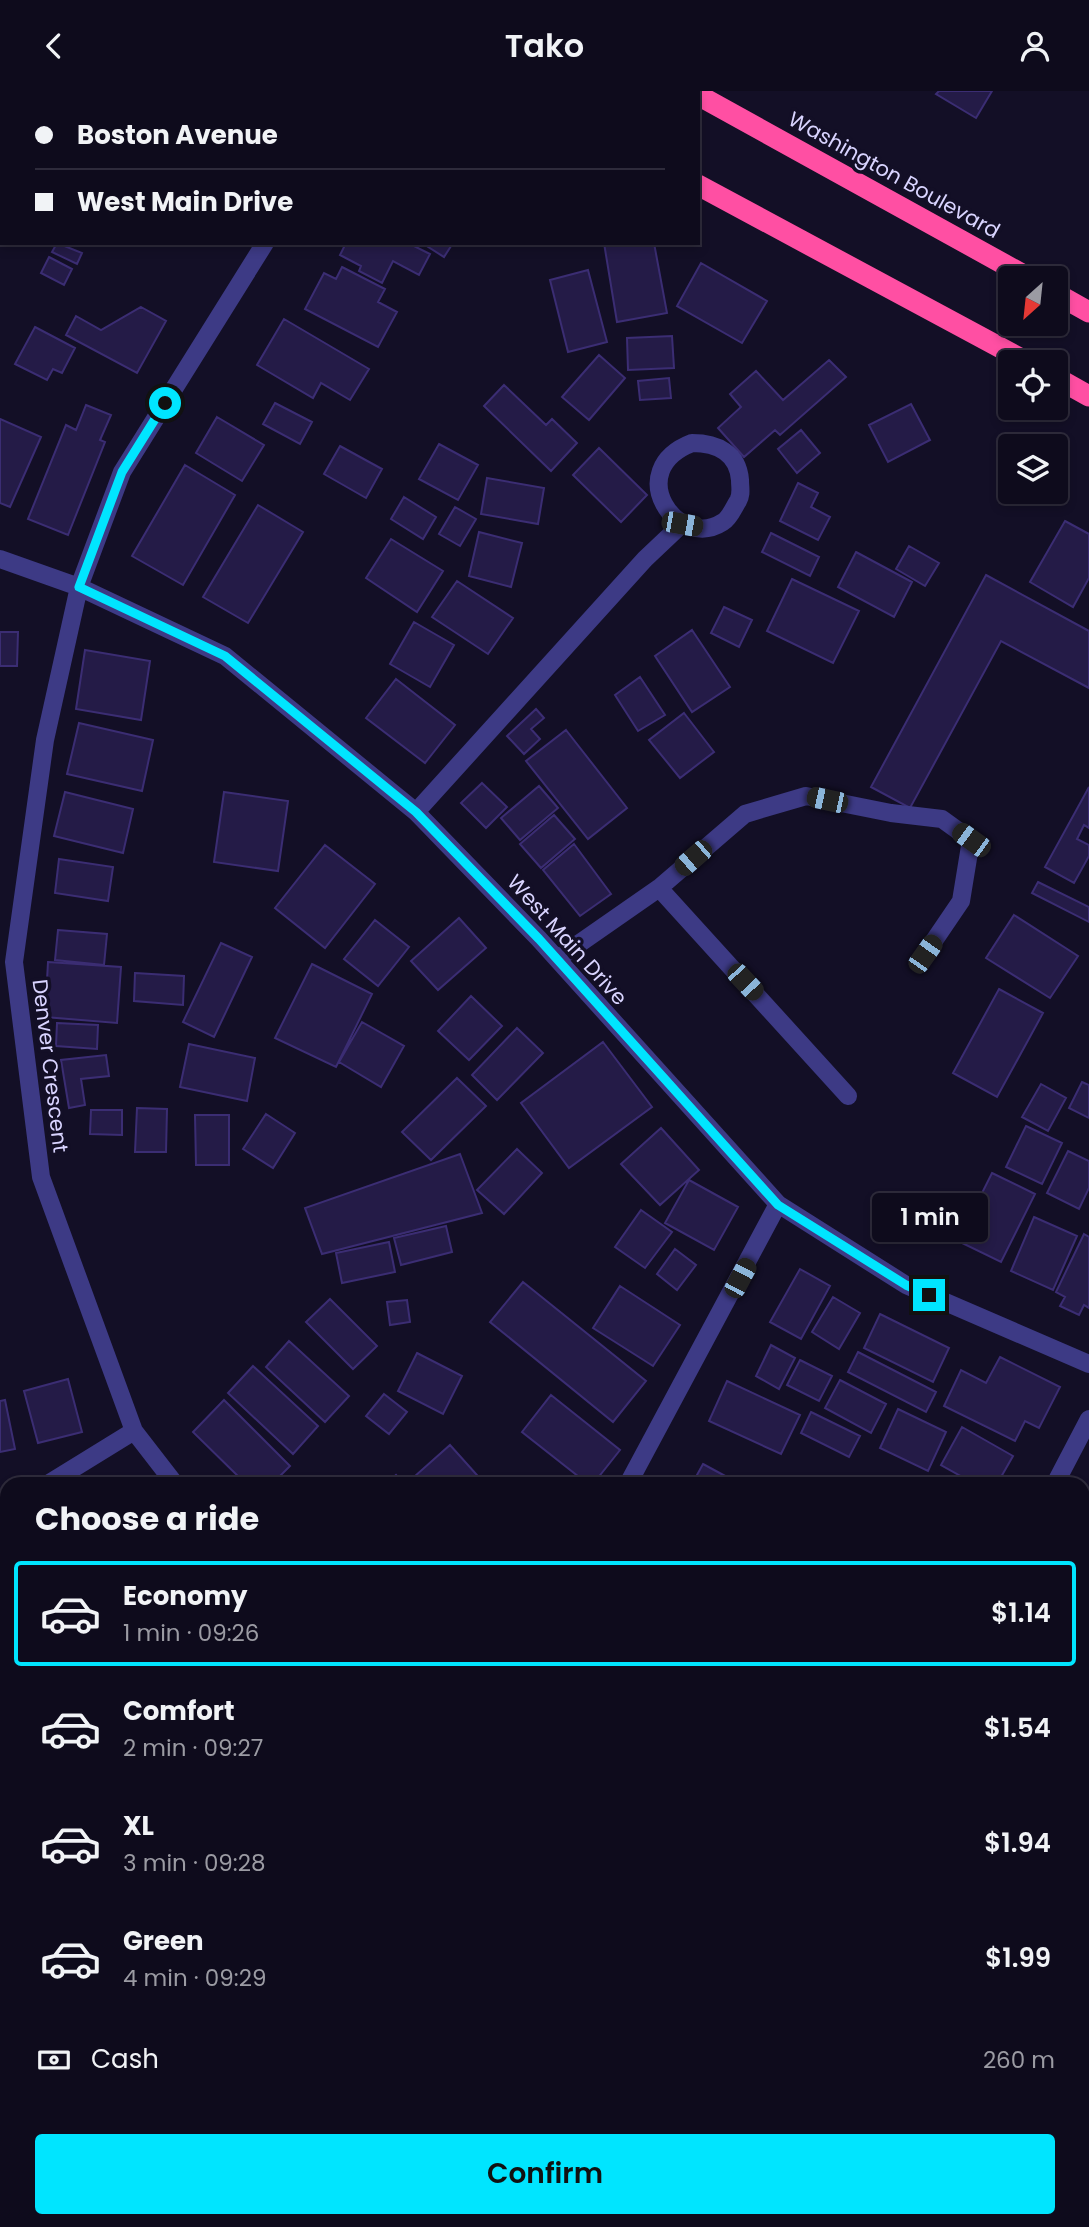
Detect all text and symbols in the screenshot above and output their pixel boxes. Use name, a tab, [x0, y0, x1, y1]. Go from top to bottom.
text: Tako	[505, 23, 584, 68]
icon: back	[35, 27, 73, 65]
icon: person	[1016, 27, 1054, 65]
street label: Washington Boulevard	[783, 104, 1005, 245]
text: Boston Avenue	[77, 117, 278, 153]
text: West Main Drive	[77, 184, 293, 220]
north arrow	[998, 266, 1068, 336]
map controls	[998, 266, 1068, 504]
button: locate	[998, 350, 1068, 420]
route start	[149, 387, 181, 419]
button: layers	[998, 434, 1068, 504]
car	[660, 510, 705, 538]
car	[805, 785, 850, 815]
car	[948, 819, 995, 861]
car	[671, 836, 716, 880]
street label: West Main Drive	[501, 868, 634, 1011]
car	[905, 931, 946, 977]
car	[723, 959, 768, 1005]
street label: Denver Crescent	[25, 978, 76, 1154]
callout: 1 min	[871, 1193, 987, 1243]
text: 1 min	[900, 1201, 960, 1233]
car	[721, 1255, 760, 1301]
route end	[913, 1279, 945, 1311]
text: Choose a ride	[35, 1496, 259, 1541]
text: Economy	[123, 1578, 247, 1614]
icon: car	[39, 1582, 102, 1645]
text: $1.14	[991, 1595, 1051, 1631]
text: 1 min · 09:26	[123, 1617, 259, 1649]
text: Comfort	[123, 1693, 235, 1729]
icon: car	[39, 1697, 102, 1760]
text: $1.54	[984, 1710, 1051, 1746]
text: 2 min · 09:27	[123, 1732, 263, 1764]
text: XL	[123, 1808, 154, 1844]
icon: car	[39, 1812, 102, 1875]
text: $1.94	[984, 1825, 1051, 1861]
text: 3 min · 09:28	[123, 1847, 266, 1879]
text: Green	[123, 1923, 204, 1959]
icon: car	[39, 1927, 102, 1990]
text: $1.99	[985, 1940, 1051, 1976]
text: 4 min · 09:29	[123, 1962, 266, 1994]
icon: cash	[35, 2041, 73, 2079]
text: Cash	[91, 2041, 159, 2077]
text: 260 m	[983, 2044, 1055, 2076]
button: Confirm	[35, 2134, 1055, 2214]

